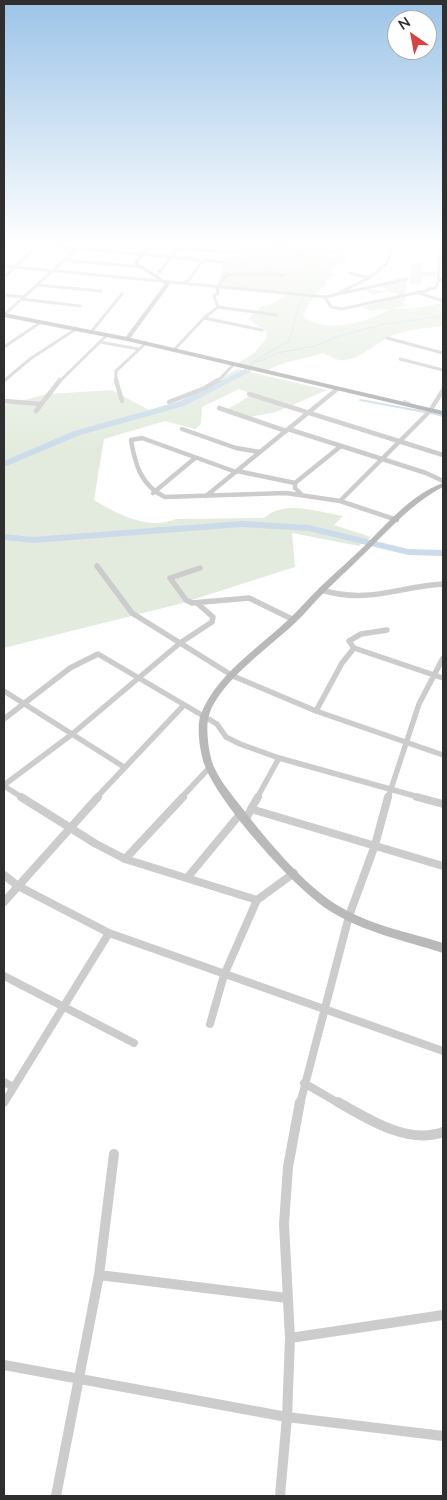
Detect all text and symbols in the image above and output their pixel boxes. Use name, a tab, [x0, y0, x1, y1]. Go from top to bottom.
north arrow	[387, 10, 437, 60]
text: N	[395, 13, 413, 33]

